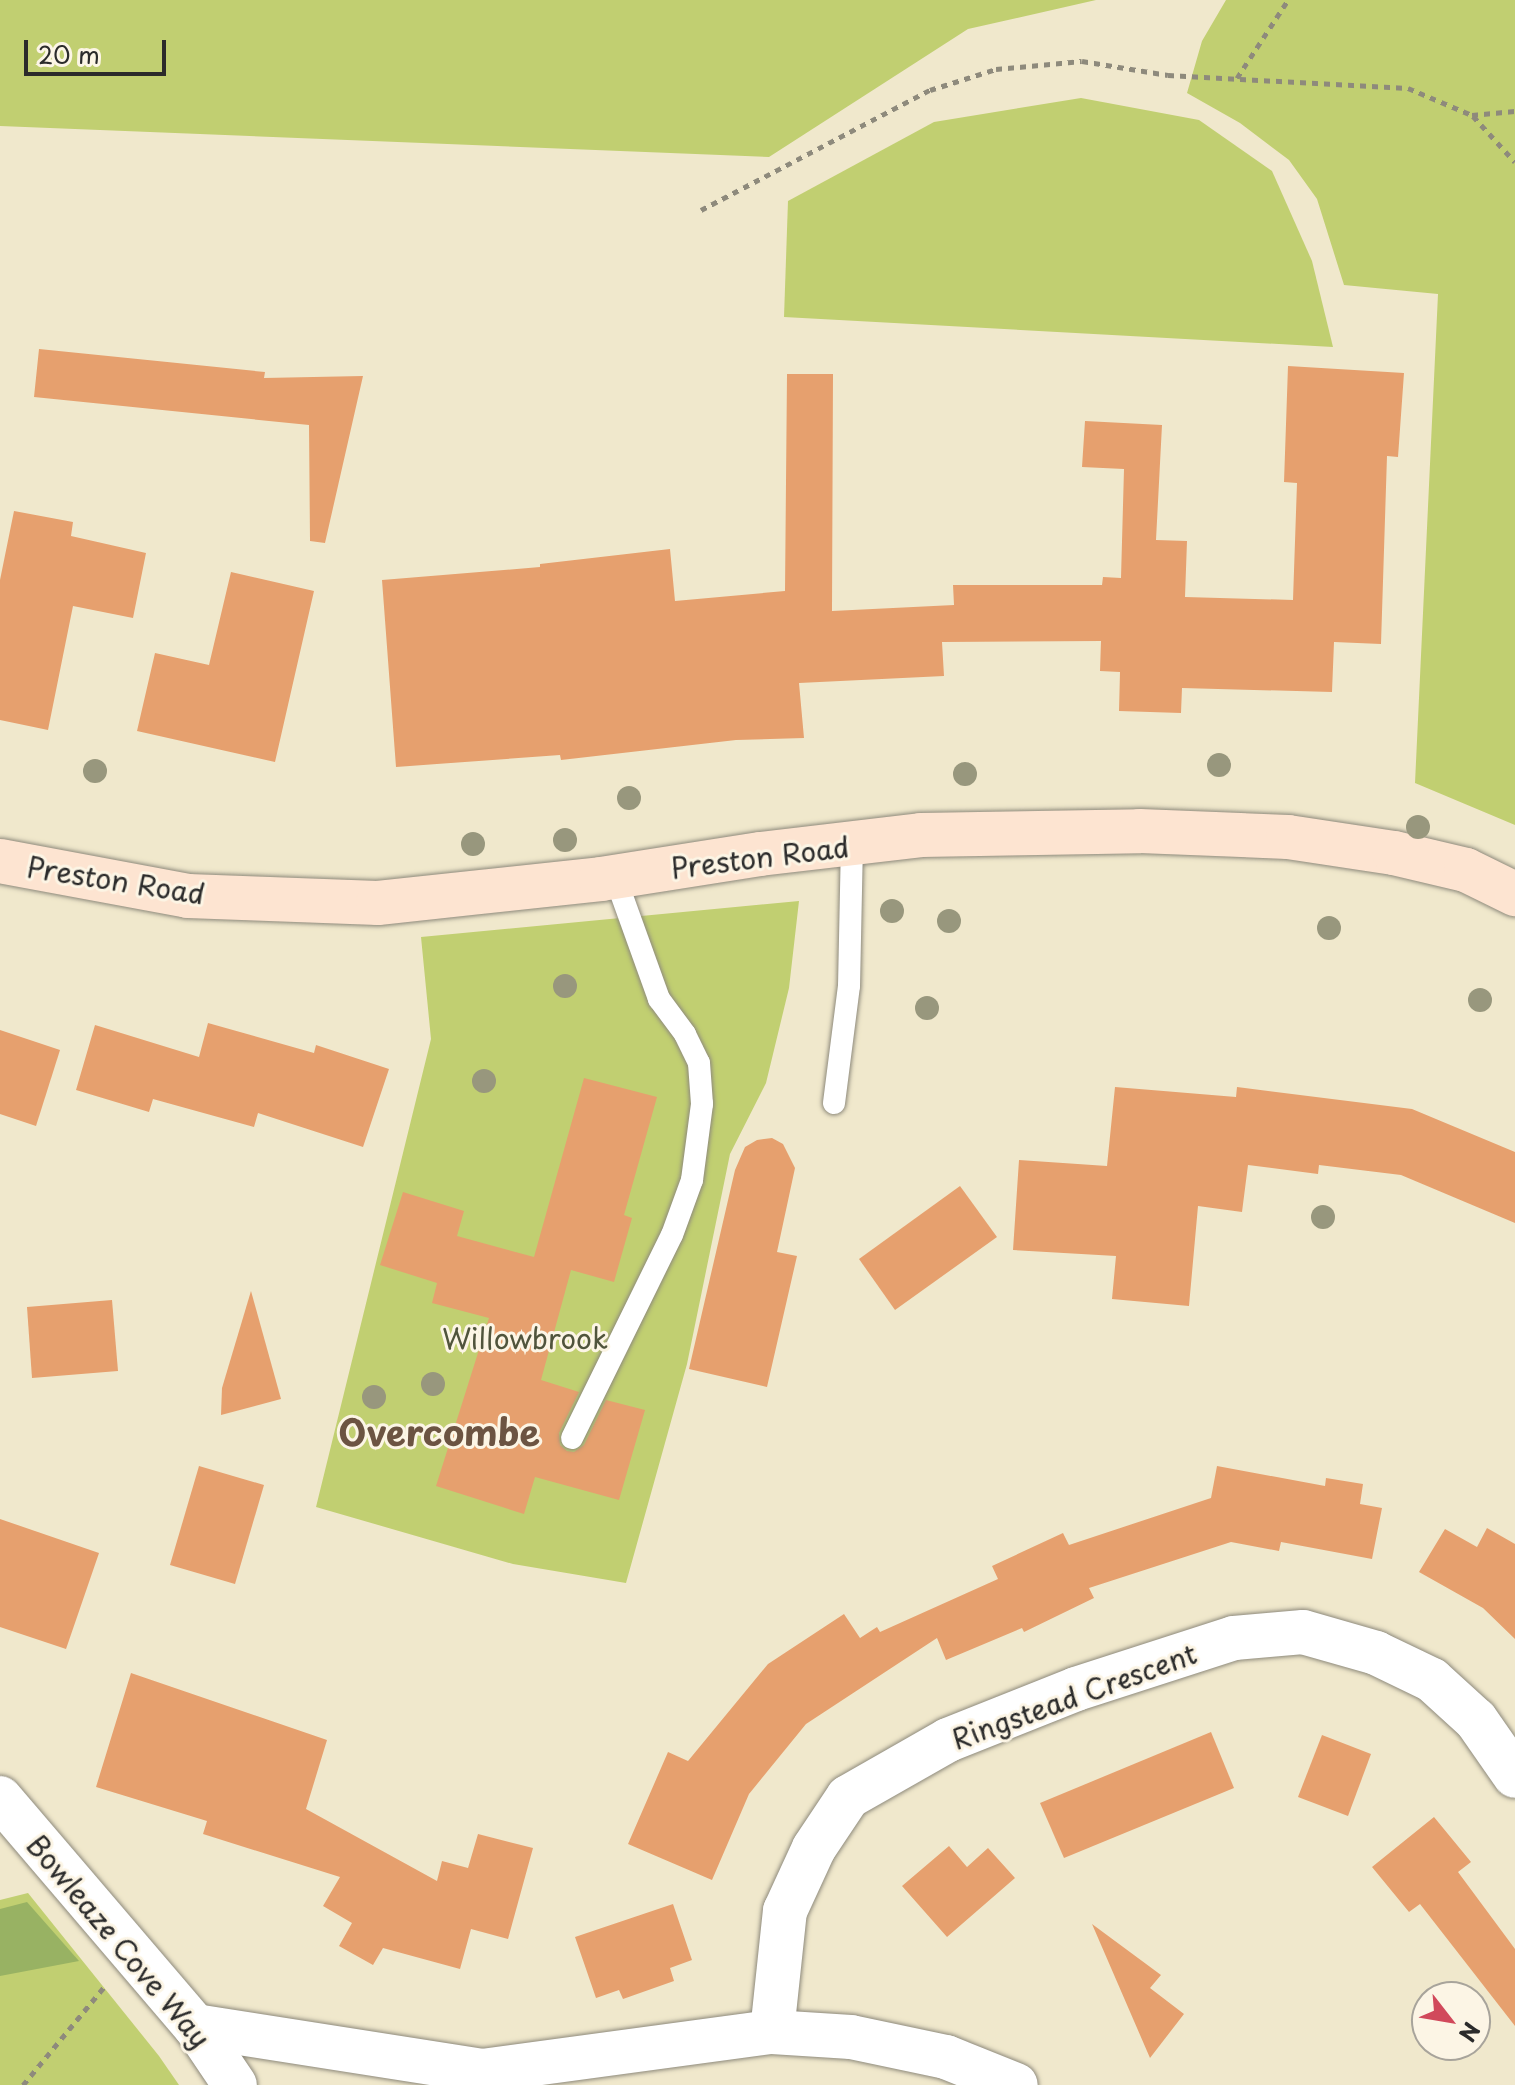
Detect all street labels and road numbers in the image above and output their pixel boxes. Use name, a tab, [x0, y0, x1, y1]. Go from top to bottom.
street label: Preston Road	[669, 829, 851, 885]
street label: Preston Road	[25, 849, 207, 911]
street label: Ringstead Crescent	[947, 1636, 1201, 1756]
street label: Bowleaze Cove Way	[20, 1827, 218, 2055]

